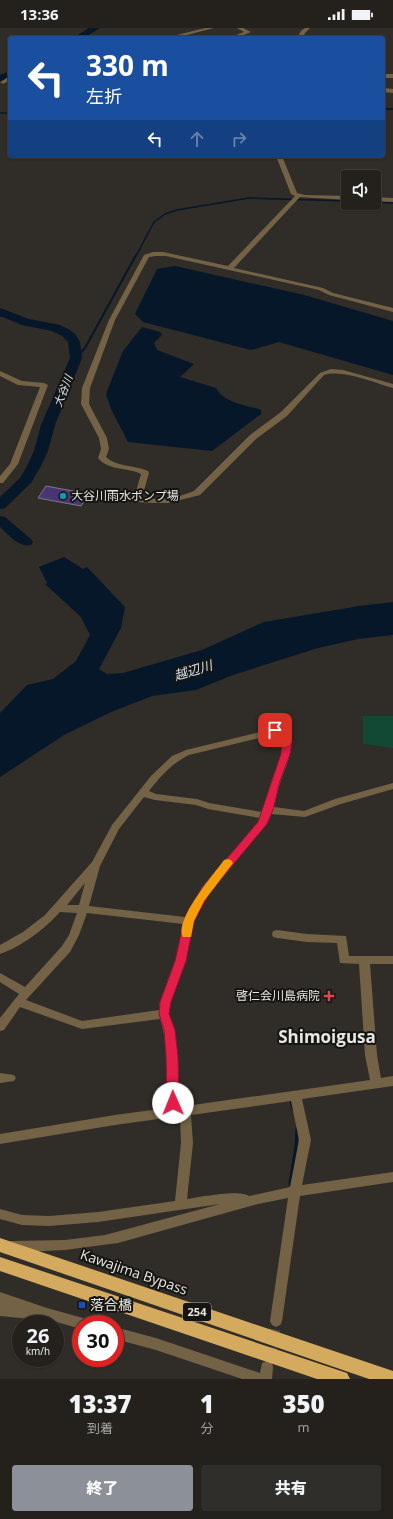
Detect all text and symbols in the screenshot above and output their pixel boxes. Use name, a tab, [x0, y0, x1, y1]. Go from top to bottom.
text: 13:36	[20, 4, 59, 24]
text: 330 m	[86, 46, 169, 84]
icon: left	[20, 52, 72, 104]
text: 左折	[86, 84, 122, 108]
icon: left	[144, 128, 166, 150]
icon: ahead	[186, 128, 208, 150]
icon: right	[228, 128, 250, 150]
map controls	[341, 170, 381, 210]
button: sound	[341, 170, 381, 210]
water label: 大谷川	[50, 372, 76, 409]
place label: 大谷川雨水ポンプ場	[71, 487, 179, 504]
marker: 大谷川雨水ポンプ場	[58, 491, 68, 501]
water label: 越辺川	[172, 655, 216, 684]
pin	[258, 713, 292, 747]
icon: arrive	[264, 719, 286, 741]
place label: 啓仁会川島病院	[236, 987, 320, 1004]
marker: 啓仁会川島病院	[323, 990, 335, 1002]
district label: Shimoigusa	[278, 1025, 376, 1048]
position arrow	[152, 1082, 194, 1124]
street label: Kawajima Bypass	[78, 1244, 191, 1299]
place label: 落合橋	[90, 1295, 132, 1314]
marker: 落合橋	[77, 1300, 87, 1310]
road number: 254	[183, 1303, 211, 1321]
speed limit sign: 30	[72, 1315, 124, 1367]
text: 26	[27, 1322, 49, 1349]
text: km/h	[26, 1344, 50, 1358]
text: 13:37	[68, 1387, 132, 1420]
text: 1	[200, 1387, 214, 1420]
text: 350	[282, 1387, 325, 1420]
text: m	[297, 1418, 310, 1436]
text: 到着	[87, 1419, 113, 1437]
text: 分	[200, 1419, 214, 1437]
button: 終了	[12, 1465, 193, 1511]
button: 共有	[201, 1465, 381, 1511]

